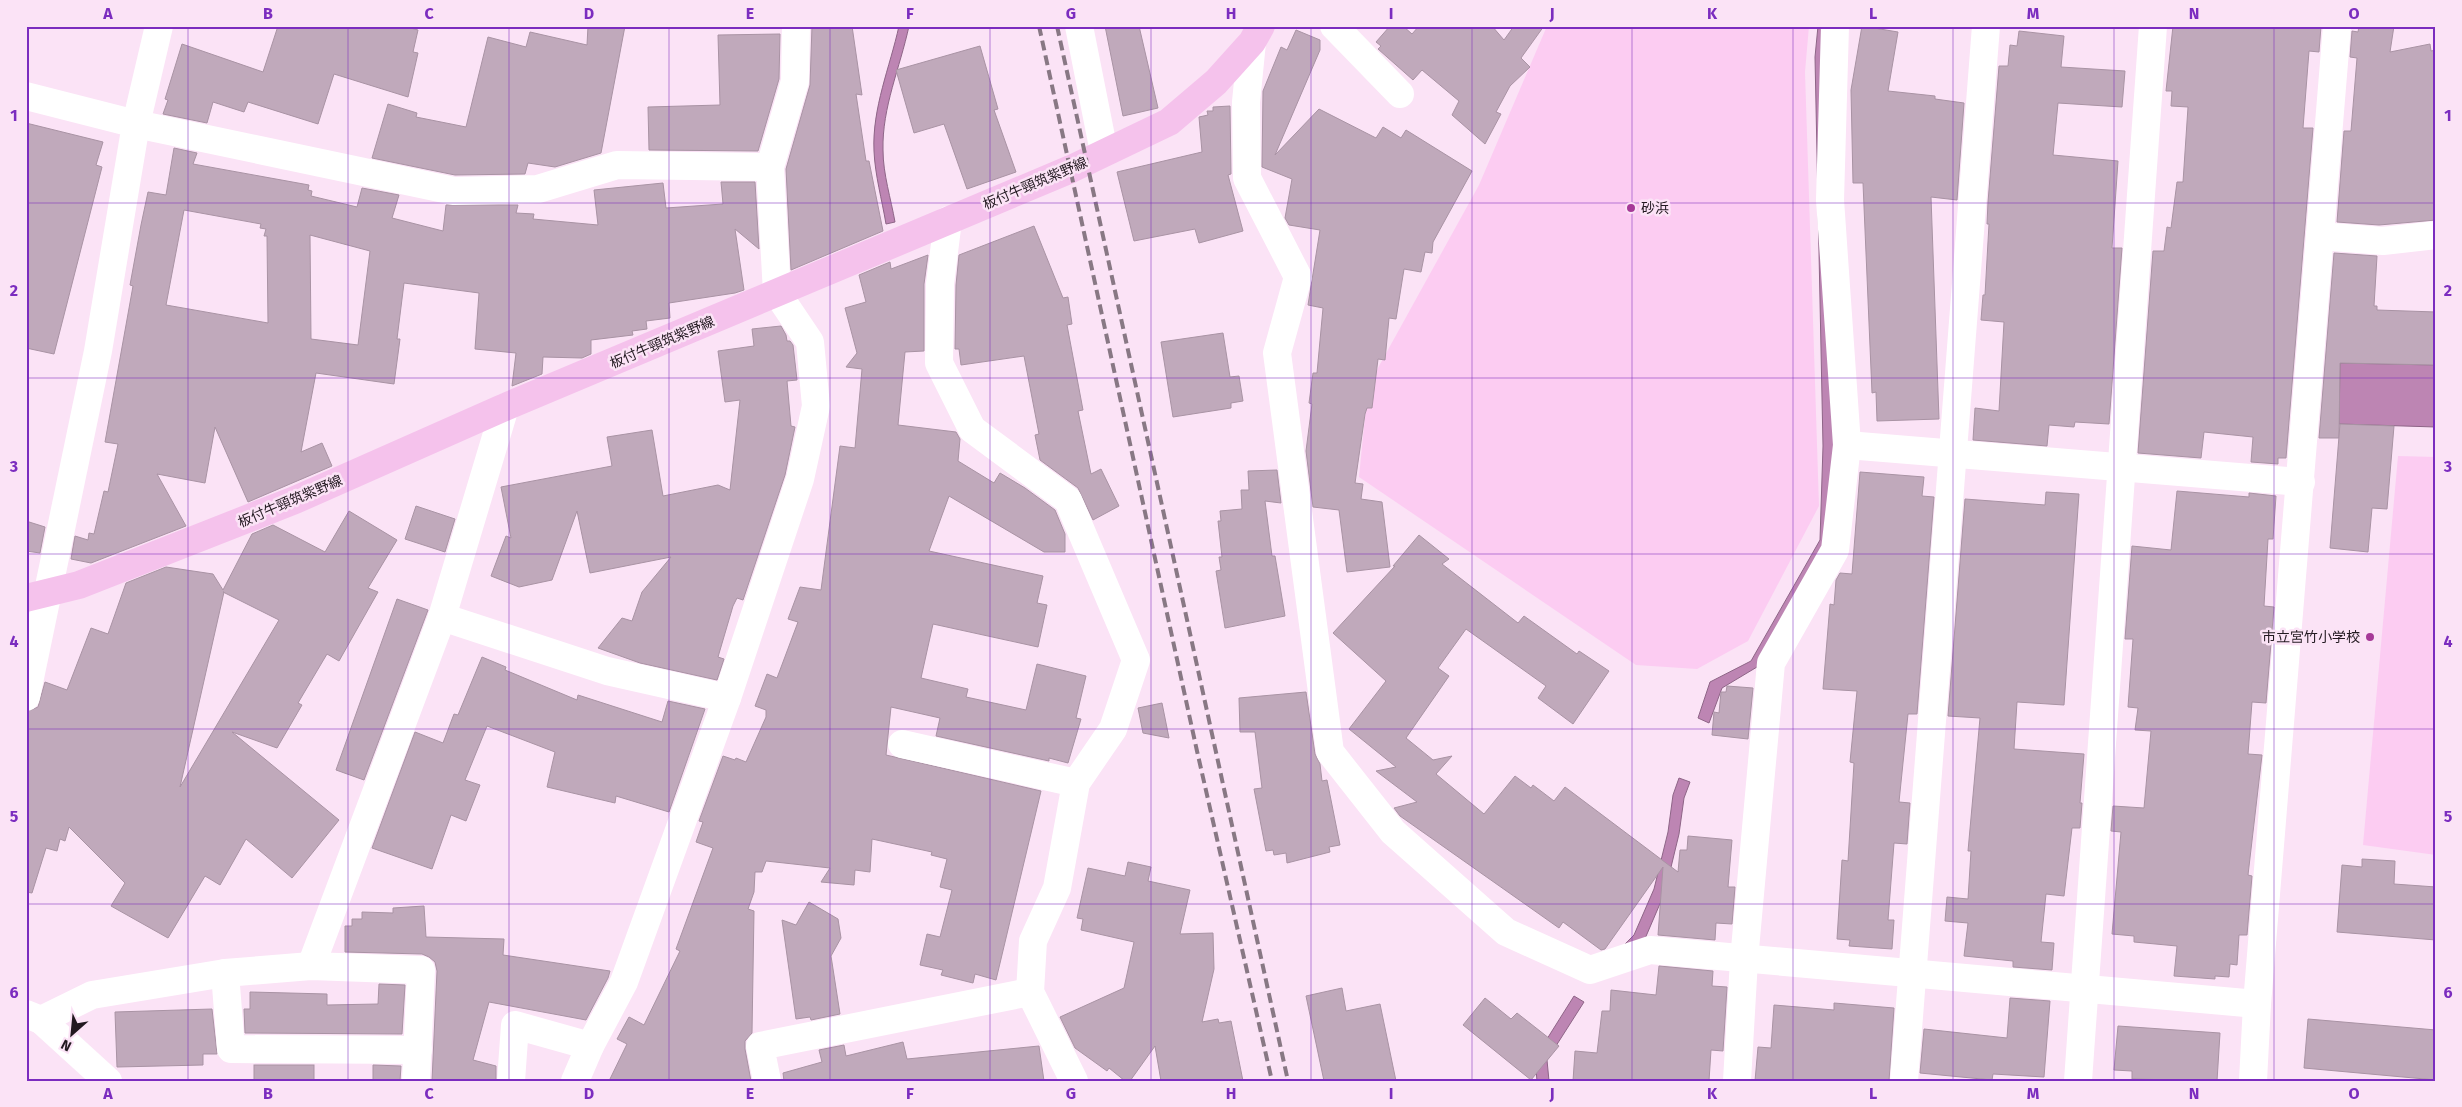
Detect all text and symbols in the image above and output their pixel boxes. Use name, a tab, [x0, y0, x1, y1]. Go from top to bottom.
text: A	[102, 4, 113, 23]
text: B	[263, 4, 273, 23]
text: C	[424, 4, 434, 23]
text: D	[584, 4, 594, 23]
text: E	[746, 4, 754, 23]
text: F	[906, 4, 914, 23]
text: G	[1066, 4, 1076, 23]
text: H	[1226, 4, 1236, 23]
text: I	[1389, 4, 1393, 23]
text: J	[1548, 4, 1555, 23]
text: K	[1707, 4, 1718, 23]
text: L	[1869, 4, 1877, 23]
text: M	[2027, 4, 2040, 23]
text: N	[2189, 4, 2199, 23]
text: O	[2348, 4, 2360, 23]
text: 1	[10, 106, 18, 125]
text: 1	[2444, 106, 2452, 125]
street label: 板付牛頸筑紫野線	[980, 154, 1090, 213]
place label: 砂浜	[1641, 200, 1669, 217]
marker: 砂浜	[1625, 202, 1637, 214]
text: 2	[10, 281, 18, 300]
text: 2	[2444, 281, 2452, 300]
street label: 板付牛頸筑紫野線	[607, 313, 717, 372]
text: 3	[9, 457, 18, 476]
text: 3	[2443, 457, 2452, 476]
street label: 板付牛頸筑紫野線	[235, 472, 345, 531]
place label: 市立宮竹小学校	[2262, 629, 2360, 646]
marker: 市立宮竹小学校	[2364, 631, 2376, 643]
text: 4	[9, 632, 19, 651]
text: 4	[2443, 632, 2453, 651]
text: 5	[10, 807, 19, 826]
text: 5	[2444, 807, 2453, 826]
text: 6	[9, 983, 19, 1002]
text: 6	[2443, 983, 2453, 1002]
north arrow	[48, 1010, 98, 1060]
text: N	[58, 1035, 74, 1055]
text: A	[102, 1084, 113, 1103]
text: B	[263, 1084, 273, 1103]
text: C	[424, 1084, 434, 1103]
text: D	[584, 1084, 594, 1103]
text: E	[746, 1084, 754, 1103]
text: F	[906, 1084, 914, 1103]
text: G	[1066, 1084, 1076, 1103]
text: H	[1226, 1084, 1236, 1103]
text: I	[1389, 1084, 1393, 1103]
text: J	[1548, 1084, 1555, 1103]
text: K	[1707, 1084, 1718, 1103]
text: L	[1869, 1084, 1877, 1103]
text: M	[2027, 1084, 2040, 1103]
text: N	[2189, 1084, 2199, 1103]
text: O	[2348, 1084, 2360, 1103]

